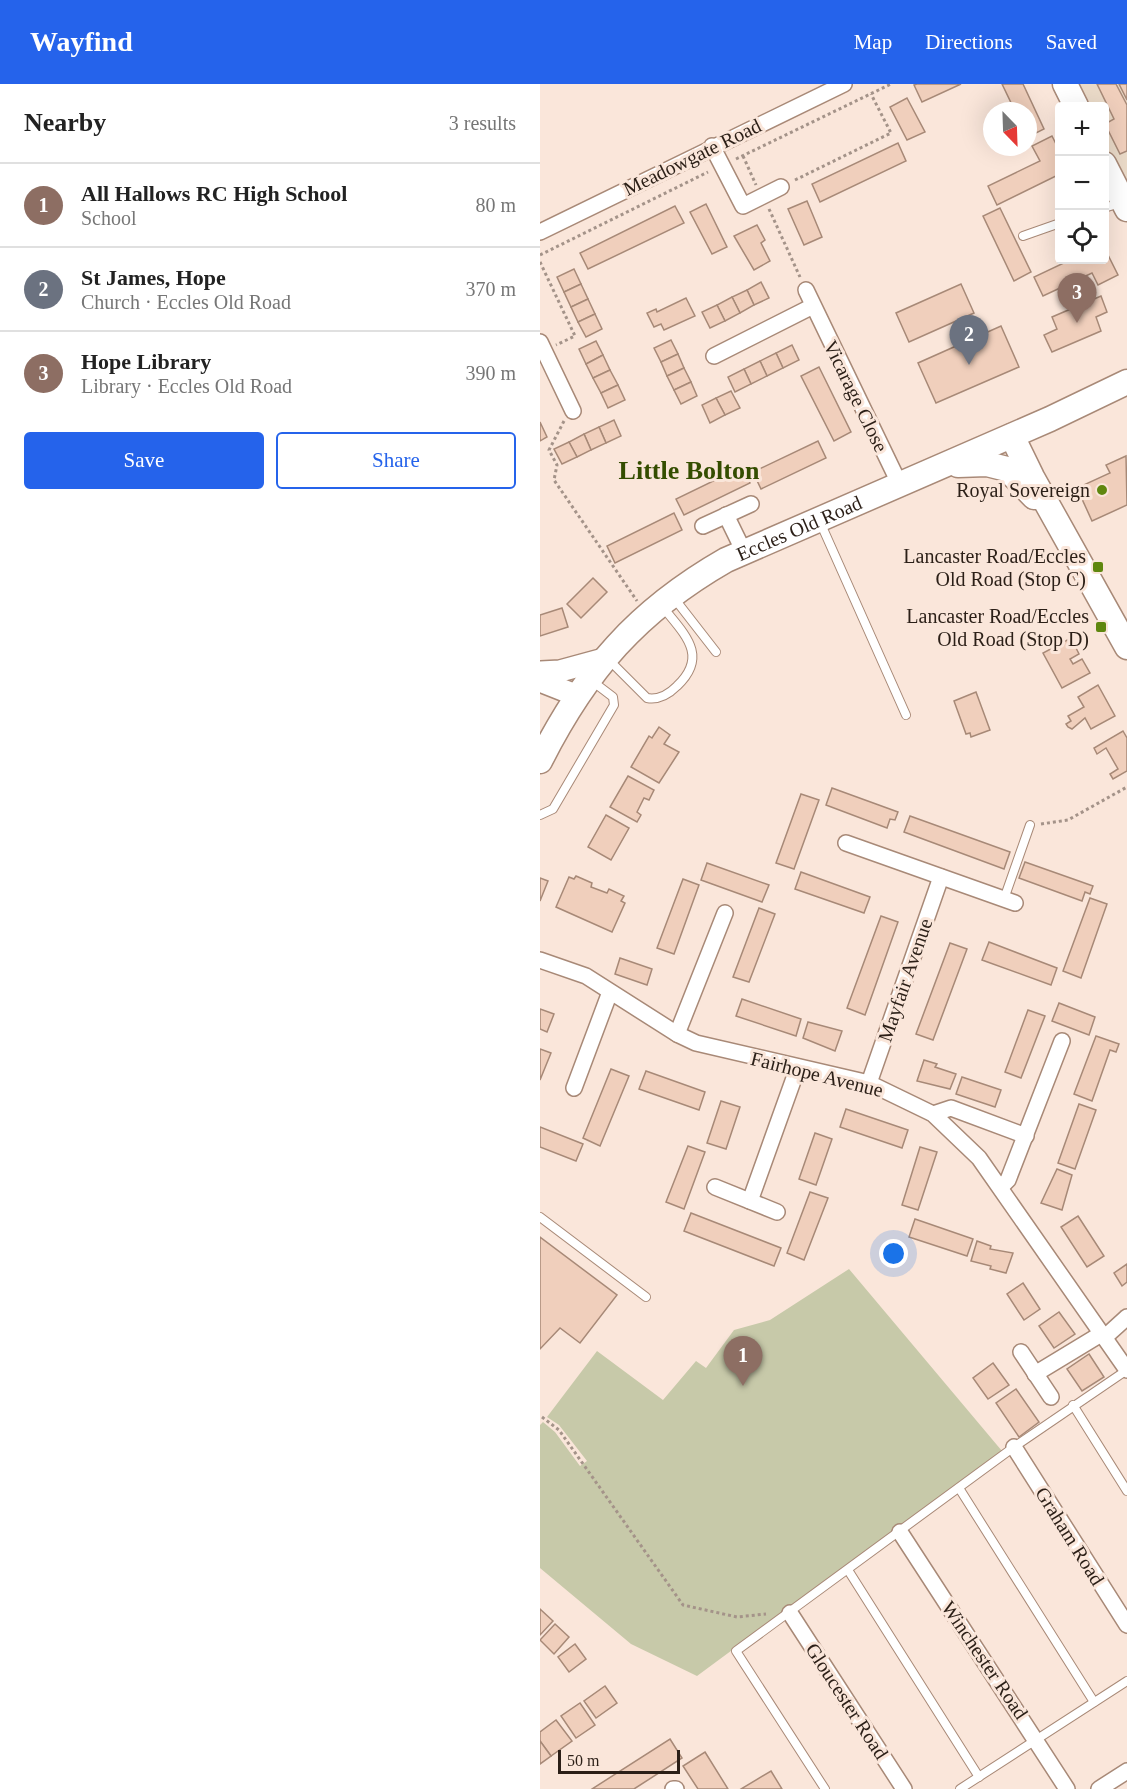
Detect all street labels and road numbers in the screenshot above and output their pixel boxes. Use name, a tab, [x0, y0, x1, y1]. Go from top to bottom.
street label: Meadowgate Road	[620, 114, 765, 201]
street label: Vicarage Close	[819, 337, 893, 456]
street label: Eccles Old Road	[733, 491, 865, 565]
street label: Mayfair Avenue	[874, 915, 937, 1045]
street label: Fairhope Avenue	[748, 1047, 886, 1102]
street label: Graham Road	[1031, 1483, 1109, 1589]
street label: Winchester Road	[937, 1597, 1033, 1723]
street label: Gloucester Road	[801, 1639, 893, 1763]

